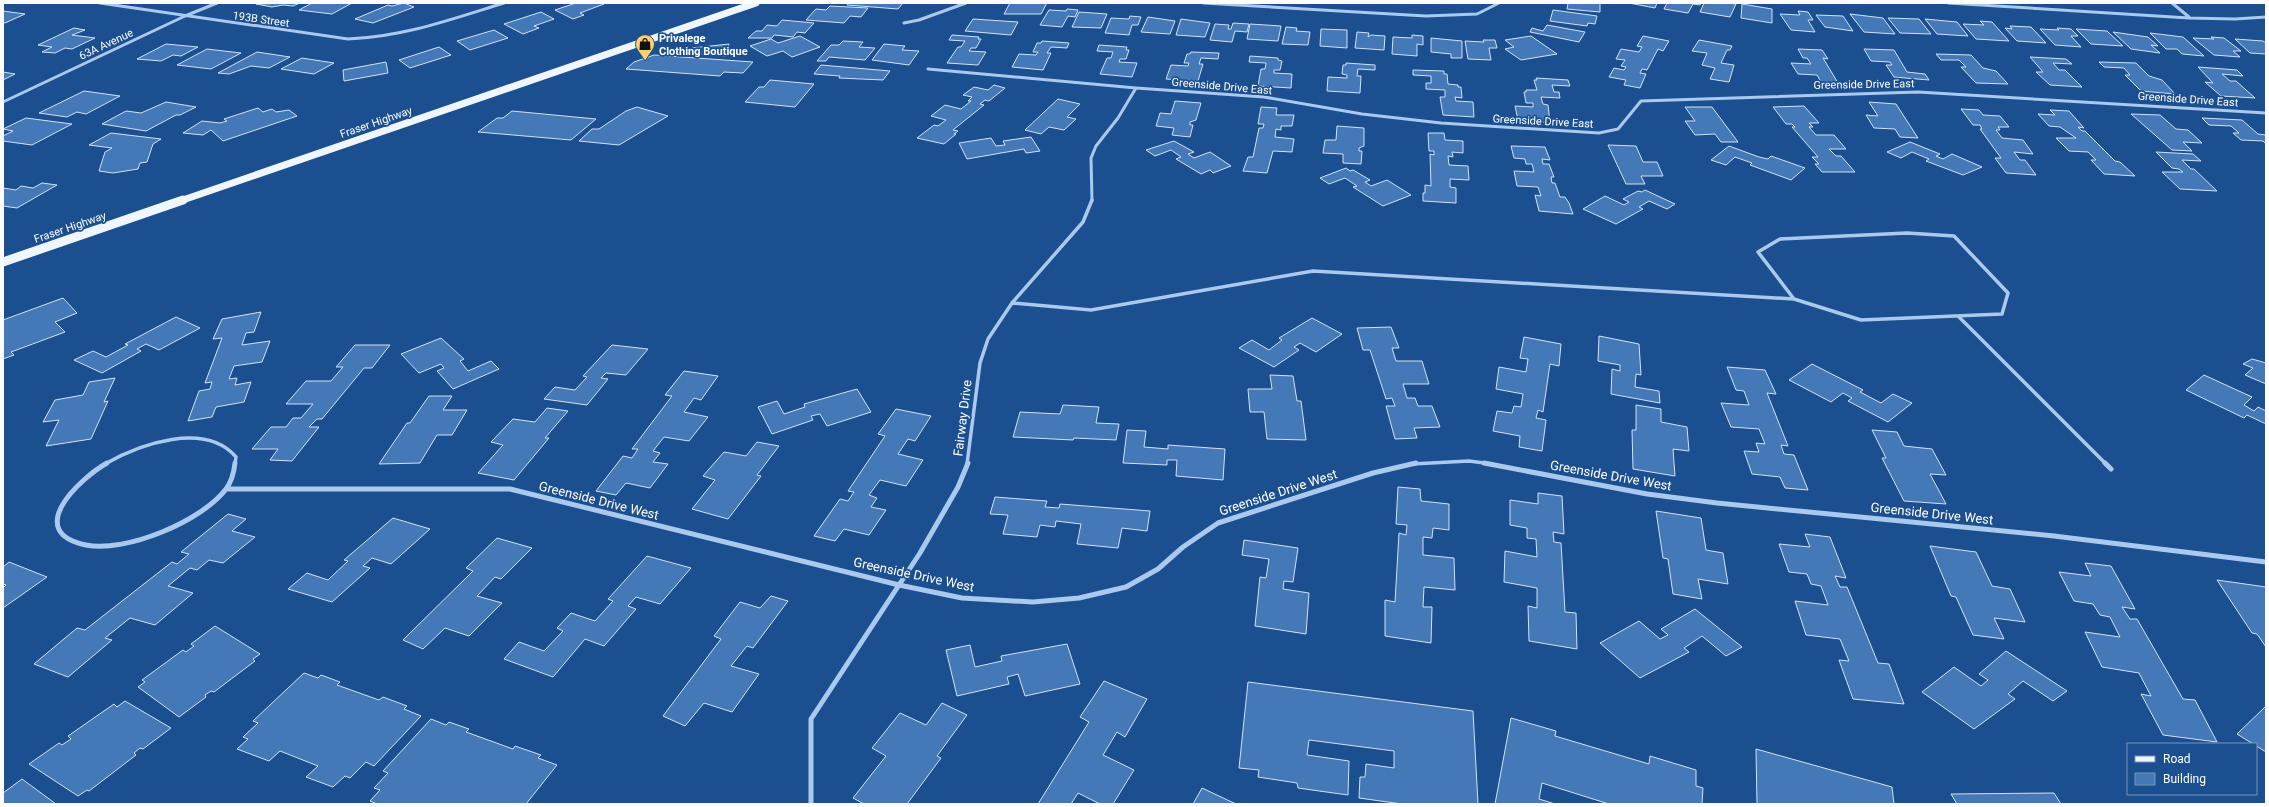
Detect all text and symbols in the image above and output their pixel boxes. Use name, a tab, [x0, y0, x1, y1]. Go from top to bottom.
street label: 193B Street	[232, 9, 291, 30]
street label: 63A Avenue	[77, 26, 135, 63]
place label: Privalege Clothing Boutique	[659, 32, 748, 58]
shop icon: Privalege Clothing Boutique	[634, 33, 656, 61]
street label: Greenside Drive East	[1171, 76, 1273, 97]
street label: Greenside Drive East	[1813, 77, 1915, 92]
street label: Greenside Drive East	[2137, 89, 2239, 110]
street label: Fraser Highway	[338, 104, 415, 141]
street label: Greenside Drive East	[1492, 112, 1594, 131]
street label: Fraser Highway	[32, 209, 109, 246]
street label: Fairway Drive	[950, 379, 975, 457]
street label: Greenside Drive West	[1549, 457, 1673, 494]
street label: Greenside Drive West	[1217, 466, 1339, 519]
street label: Greenside Drive West	[537, 478, 660, 523]
street label: Greenside Drive West	[1870, 500, 1994, 527]
street label: Greenside Drive West	[852, 554, 976, 595]
legend	[2127, 743, 2257, 795]
text: Road	[2163, 752, 2191, 766]
text: Building	[2163, 772, 2206, 786]

